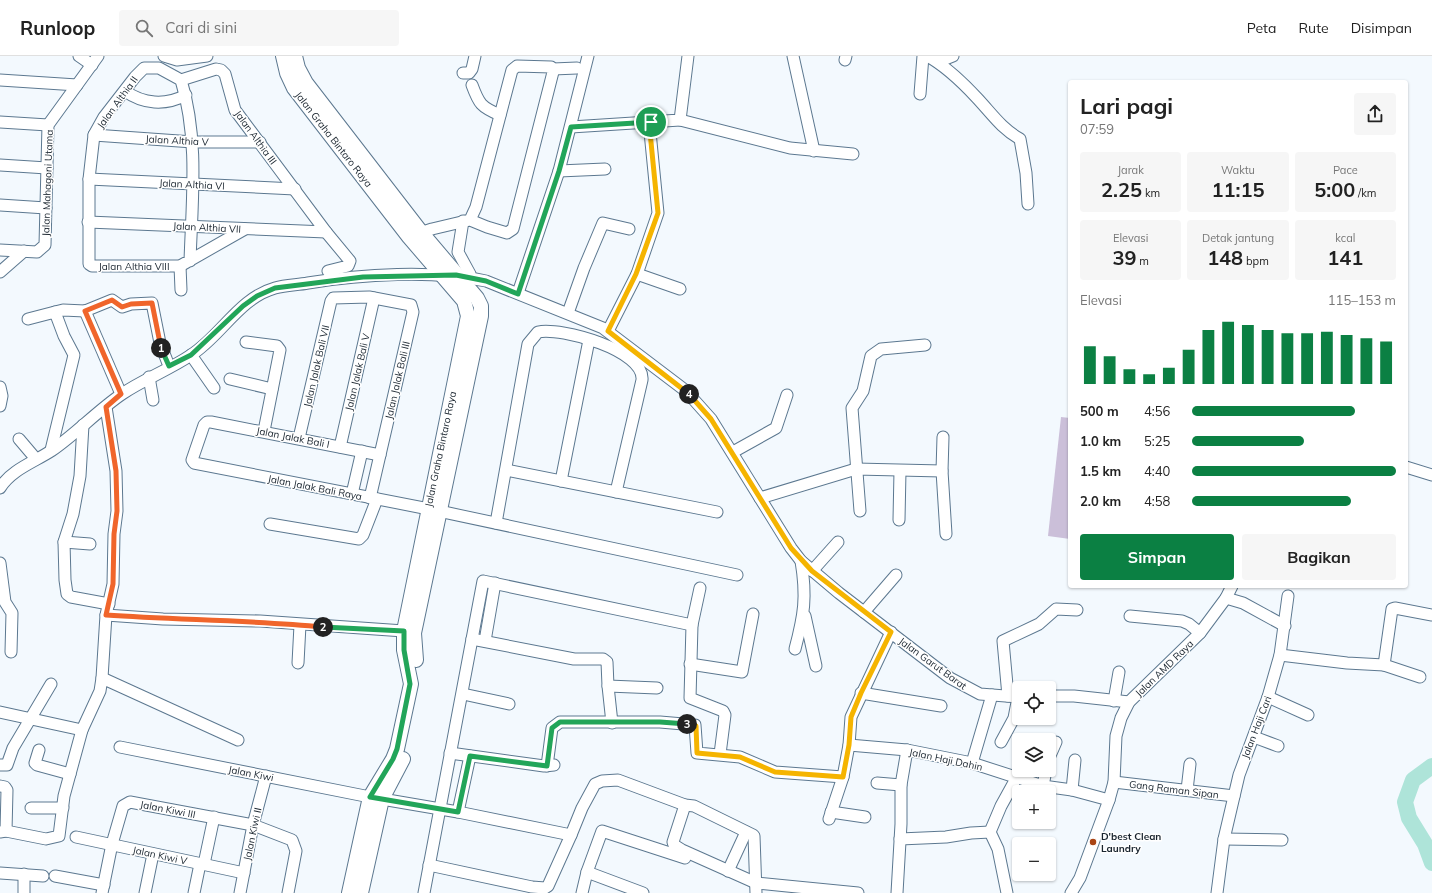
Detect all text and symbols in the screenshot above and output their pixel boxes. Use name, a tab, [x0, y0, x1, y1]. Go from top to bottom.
search box	[119, 10, 399, 46]
text: Runloop	[20, 16, 95, 40]
icon: search	[133, 17, 155, 39]
text: Cari di sini	[165, 18, 237, 37]
text: Peta	[1247, 19, 1276, 37]
text: Rute	[1298, 19, 1329, 37]
text: Disimpan	[1351, 19, 1412, 37]
street label: Jalan Althia II	[94, 74, 141, 131]
street label: Jalan Graha Bintaro Raya	[292, 89, 375, 190]
text: Lari pagi	[1080, 92, 1173, 120]
button: share	[1354, 93, 1396, 135]
pin	[634, 105, 668, 139]
street label: Jalan Althia III	[232, 108, 280, 167]
icon: arrive	[640, 111, 662, 133]
text: 07:59	[1080, 121, 1114, 137]
street label: Jalan Mahagoni Utama	[39, 129, 56, 237]
street label: Jalan Althia V	[145, 132, 209, 149]
text: Jarak	[1117, 163, 1144, 177]
text: Waktu	[1221, 163, 1255, 177]
text: Pace	[1333, 163, 1358, 177]
street label: Jalan Althia VI	[159, 176, 225, 193]
text: 2.25	[1101, 177, 1142, 202]
text: 11:15	[1212, 177, 1264, 202]
text: 5:00	[1314, 177, 1355, 202]
text: km	[1142, 186, 1160, 200]
text: /km	[1355, 186, 1376, 200]
street label: Jalan Althia VII	[172, 219, 241, 236]
text: Elevasi	[1113, 231, 1148, 245]
text: Detak jantung	[1202, 231, 1274, 245]
text: kcal	[1335, 231, 1355, 245]
text: 39	[1112, 245, 1136, 270]
text: 148	[1207, 245, 1243, 270]
text: 141	[1327, 245, 1363, 270]
text: m	[1136, 254, 1149, 268]
text: bpm	[1243, 254, 1269, 268]
street label: Jalan Althia VIII	[99, 260, 169, 273]
text: Elevasi	[1080, 292, 1122, 308]
text: 115–153 m	[1328, 292, 1396, 308]
street label: Jalan Jalak Bali VII	[301, 324, 332, 408]
street label: Jalan Jalak Bali V	[342, 332, 373, 412]
pin: 1	[151, 338, 171, 358]
street label: Jalan Jalak Bali III	[382, 340, 413, 420]
text: 1	[158, 341, 164, 355]
pin: 4	[679, 384, 699, 404]
text: 4	[686, 387, 692, 401]
street label: Jalan Graha Bintaro Raya	[422, 390, 459, 508]
text: 500 m	[1080, 403, 1119, 419]
text: 4:56	[1144, 403, 1170, 419]
street label: Jalan Jalak Bali I	[255, 424, 331, 451]
text: 1.0 km	[1080, 433, 1121, 449]
text: 5:25	[1144, 433, 1170, 449]
text: 1.5 km	[1080, 463, 1121, 479]
text: 4:40	[1144, 463, 1170, 479]
street label: Jalan Jalak Bali Raya	[267, 472, 363, 503]
text: 2.0 km	[1080, 493, 1121, 509]
text: 4:58	[1144, 493, 1170, 509]
button: Simpan	[1080, 534, 1234, 580]
button: Bagikan	[1242, 534, 1396, 580]
pin: 2	[313, 617, 333, 637]
text: 2	[320, 620, 326, 634]
street label: Jalan Garut Barat	[896, 634, 970, 693]
street label: Jalan AMD Raya	[1132, 637, 1196, 700]
map controls	[1012, 681, 1056, 881]
button: locate	[1012, 681, 1056, 725]
street label: Jalan Haji Cari	[1239, 694, 1274, 760]
pin: 3	[677, 714, 697, 734]
text: 3	[684, 717, 690, 731]
button: layers	[1012, 733, 1056, 777]
street label: Jalan Haji Dahin	[908, 745, 984, 774]
street label: Jalan Kiwi	[227, 763, 275, 784]
street label: Gang Raman Sipan	[1128, 778, 1220, 801]
button: +	[1012, 785, 1056, 829]
street label: Jalan Kiwi III	[139, 798, 197, 821]
street label: Jalan Kiwi II	[241, 806, 264, 862]
place label: D'best Clean Laundry	[1101, 830, 1161, 855]
button: −	[1012, 837, 1056, 881]
marker: D'best Clean Laundry	[1088, 837, 1098, 847]
street label: Jalan Kiwi V	[131, 843, 188, 868]

